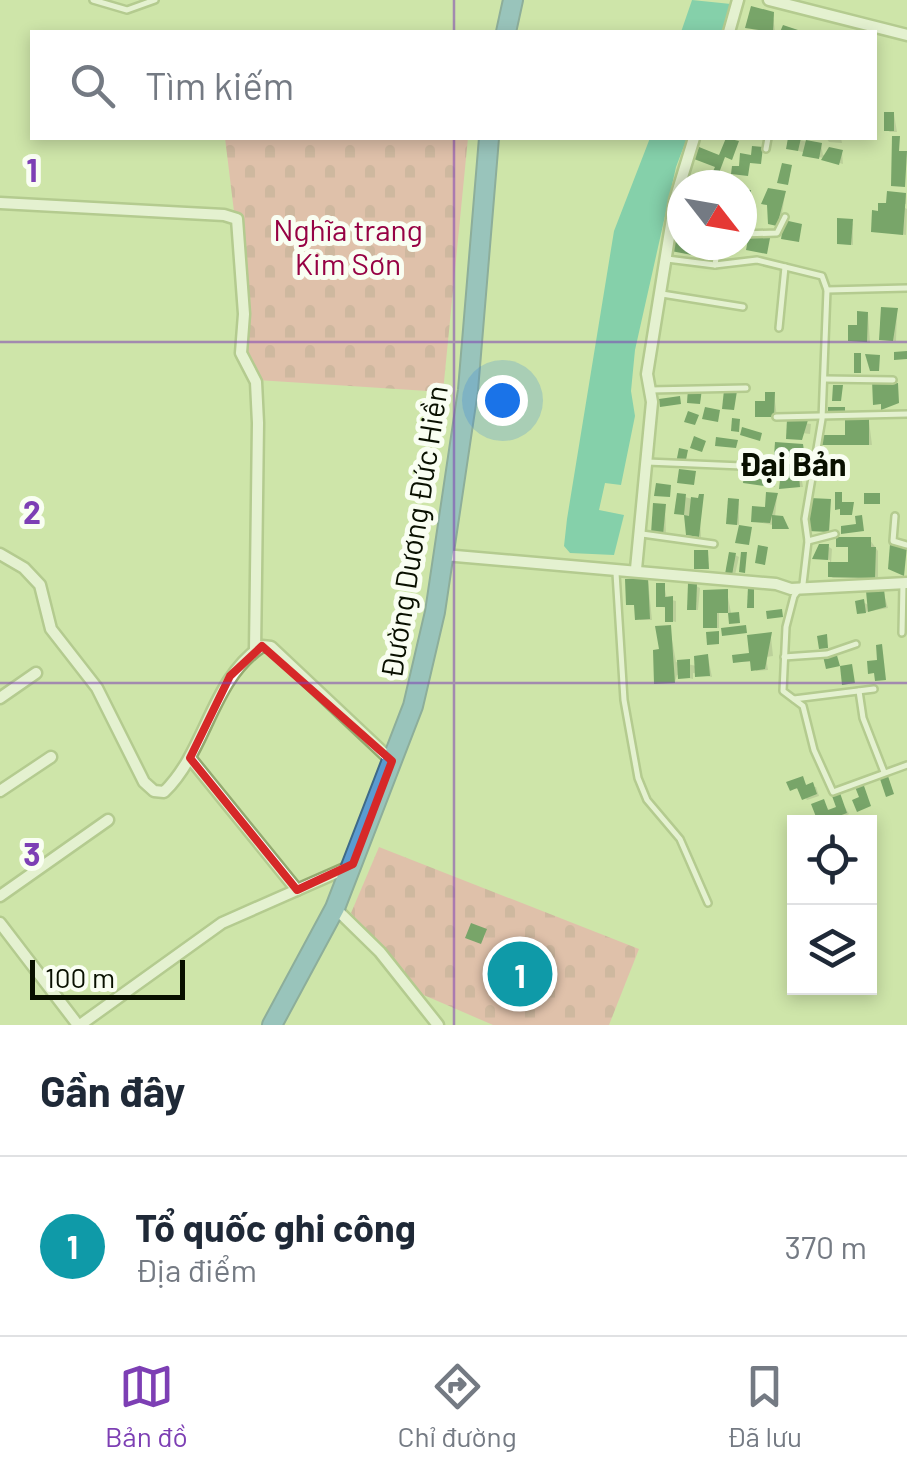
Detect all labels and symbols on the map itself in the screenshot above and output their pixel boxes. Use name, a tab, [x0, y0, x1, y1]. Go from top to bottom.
text: 1	[26, 150, 38, 188]
north arrow	[667, 170, 757, 260]
park label: Nghĩa trang Kim Sơn	[273, 211, 423, 281]
your location	[477, 375, 528, 426]
street label: Đường Dương Đức Hiền	[372, 382, 454, 681]
district label: Đại Bản	[740, 444, 846, 483]
text: 2	[23, 492, 41, 530]
text: 3	[23, 834, 41, 872]
pin: 1	[488, 936, 552, 1012]
scale bar	[30, 955, 185, 1000]

